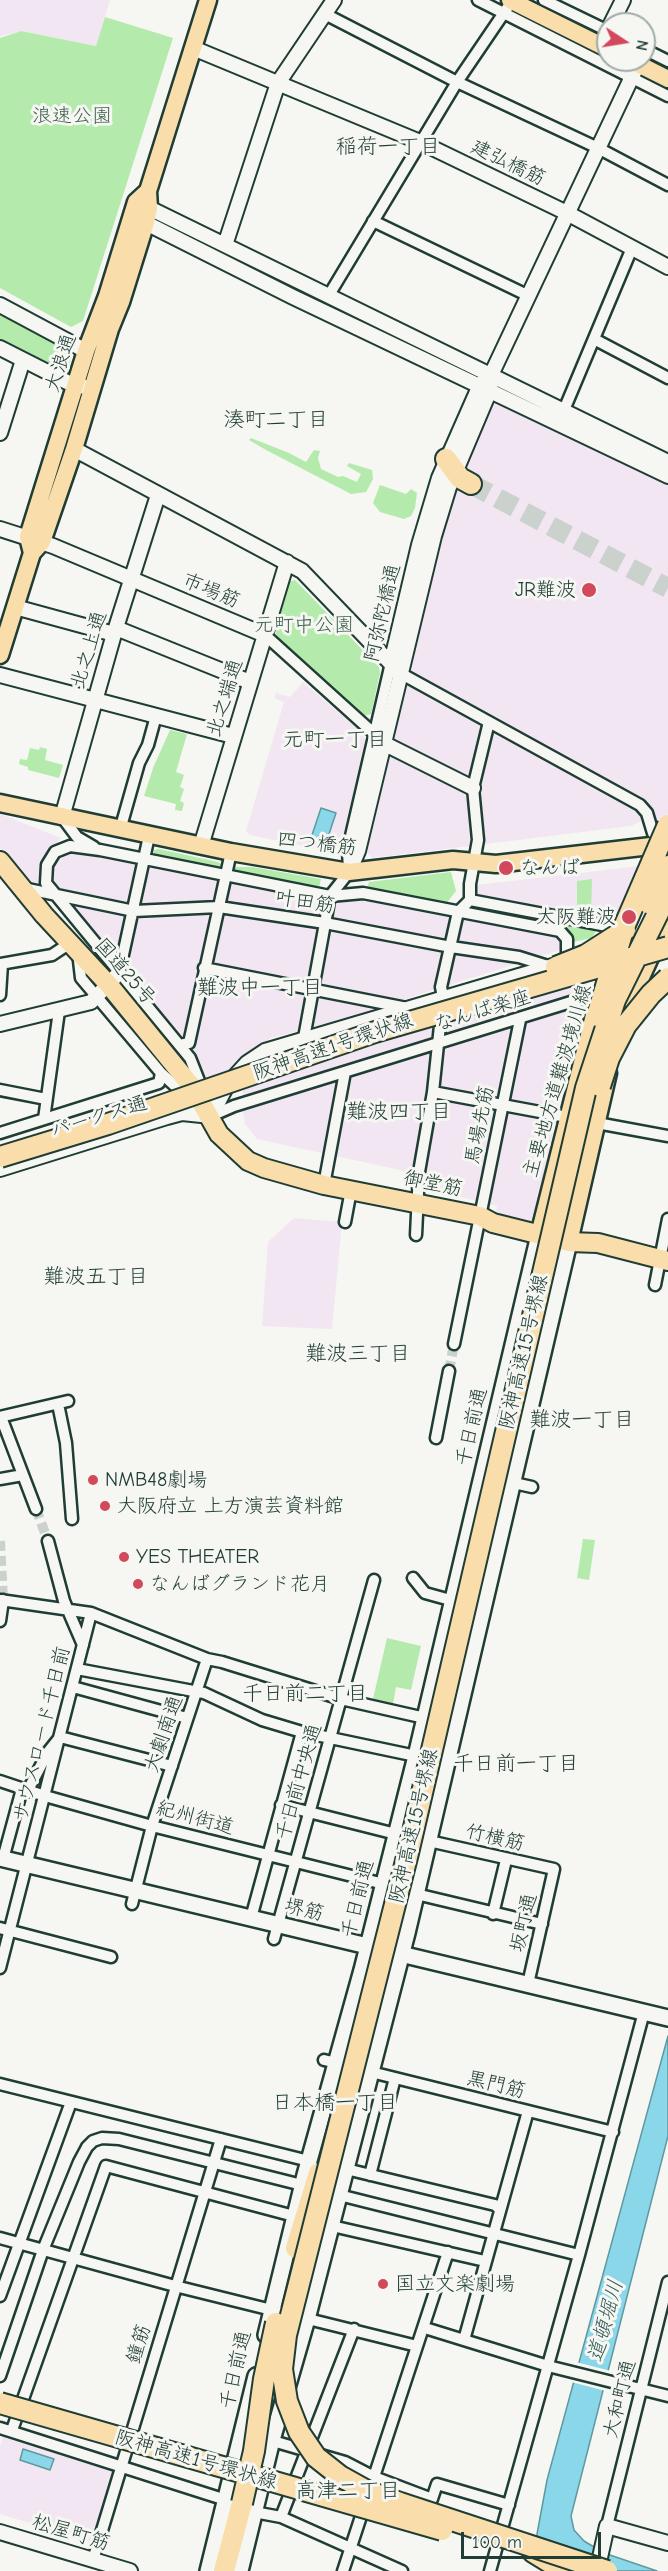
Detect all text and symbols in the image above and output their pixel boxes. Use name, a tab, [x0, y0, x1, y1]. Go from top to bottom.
north arrow	[596, 12, 656, 72]
text: N	[632, 38, 652, 52]
park label: 浪速公園	[32, 104, 112, 128]
district label: 稲荷一丁目	[336, 134, 440, 160]
street label: 建弘橋筋	[467, 135, 549, 191]
street label: 大浪通	[40, 331, 82, 395]
district label: 湊町二丁目	[224, 407, 328, 433]
street label: 阿弥陀橋通	[360, 562, 406, 664]
street label: 市場筋	[179, 568, 243, 614]
place label: JR難波	[515, 578, 576, 602]
marker: JR難波	[580, 581, 598, 599]
street label: 北之上通	[66, 608, 112, 692]
park label: 元町中公園	[254, 613, 354, 637]
street label: 北之端通	[202, 656, 248, 740]
district label: 元町一丁目	[283, 727, 387, 753]
street label: 四つ橋筋	[276, 827, 358, 861]
place label: なんば	[520, 856, 580, 880]
marker: なんば	[497, 859, 515, 877]
street label: 叶田筋	[273, 885, 337, 919]
place label: 大阪難波	[536, 905, 616, 929]
marker: 大阪難波	[620, 908, 638, 926]
street label: 国道25号	[89, 933, 161, 1011]
district label: 難波中一丁目	[197, 975, 323, 1001]
street label: 主要地方道難波境川線	[519, 982, 597, 1180]
street label: なんば楽座	[432, 985, 534, 1037]
street label: 阪神高速1号環状線	[250, 1008, 416, 1086]
street label: 馬場先筋	[461, 1083, 499, 1167]
street label: パークス通	[48, 1091, 150, 1143]
district label: 難波四丁目	[347, 1099, 451, 1125]
street label: 御堂筋	[401, 1166, 465, 1202]
district label: 難波五丁目	[44, 1264, 148, 1290]
street label: 阪神高速15号堺線	[494, 1272, 554, 1432]
district label: 難波三丁目	[306, 1341, 410, 1367]
street label: 千日前通	[451, 1385, 493, 1469]
district label: 難波一丁目	[530, 1407, 634, 1433]
place label: NMB48劇場	[105, 1468, 207, 1492]
marker: NMB48劇場	[86, 1473, 100, 1487]
place label: 大阪府立 上方演芸資料館	[117, 1494, 344, 1518]
marker: 大阪府立 上方演芸資料館	[98, 1499, 112, 1513]
place label: YES THEATER	[136, 1545, 259, 1569]
marker: YES THEATER	[117, 1550, 131, 1564]
place label: なんばグランド花月	[150, 1572, 330, 1596]
marker: なんばグランド花月	[131, 1577, 145, 1591]
street label: サウスロード千日前	[9, 1644, 75, 1824]
district label: 千日前二丁目	[242, 1681, 368, 1707]
street label: 大劇南通	[140, 1692, 188, 1776]
street label: 千日前中央通	[271, 1721, 327, 1843]
street label: 阪神高速15号堺線	[384, 1746, 444, 1906]
district label: 千日前一丁目	[453, 1751, 579, 1777]
street label: 紀州街道	[153, 1796, 237, 1840]
street label: 竹横筋	[463, 1820, 527, 1856]
street label: 千日前通	[337, 1857, 379, 1941]
street label: 坂町通	[506, 1891, 542, 1955]
street label: 堺筋	[282, 1894, 326, 1926]
street label: 黒門筋	[464, 2066, 528, 2104]
district label: 日本橋一丁目	[272, 2090, 398, 2116]
place label: 国立文楽劇場	[395, 2272, 515, 2296]
marker: 国立文楽劇場	[376, 2277, 390, 2291]
water label: 道頓堀川	[583, 2277, 629, 2365]
street label: 鐘筋	[122, 2321, 156, 2367]
street label: 千日前通	[215, 2328, 257, 2412]
street label: 大和町通	[599, 2357, 641, 2441]
street label: 阪神高速1号環状線	[112, 2425, 280, 2495]
district label: 高津二丁目	[296, 2478, 400, 2504]
street label: 松屋町筋	[29, 2510, 113, 2556]
scale bar	[464, 2520, 604, 2558]
text: 100 m	[472, 2532, 522, 2553]

